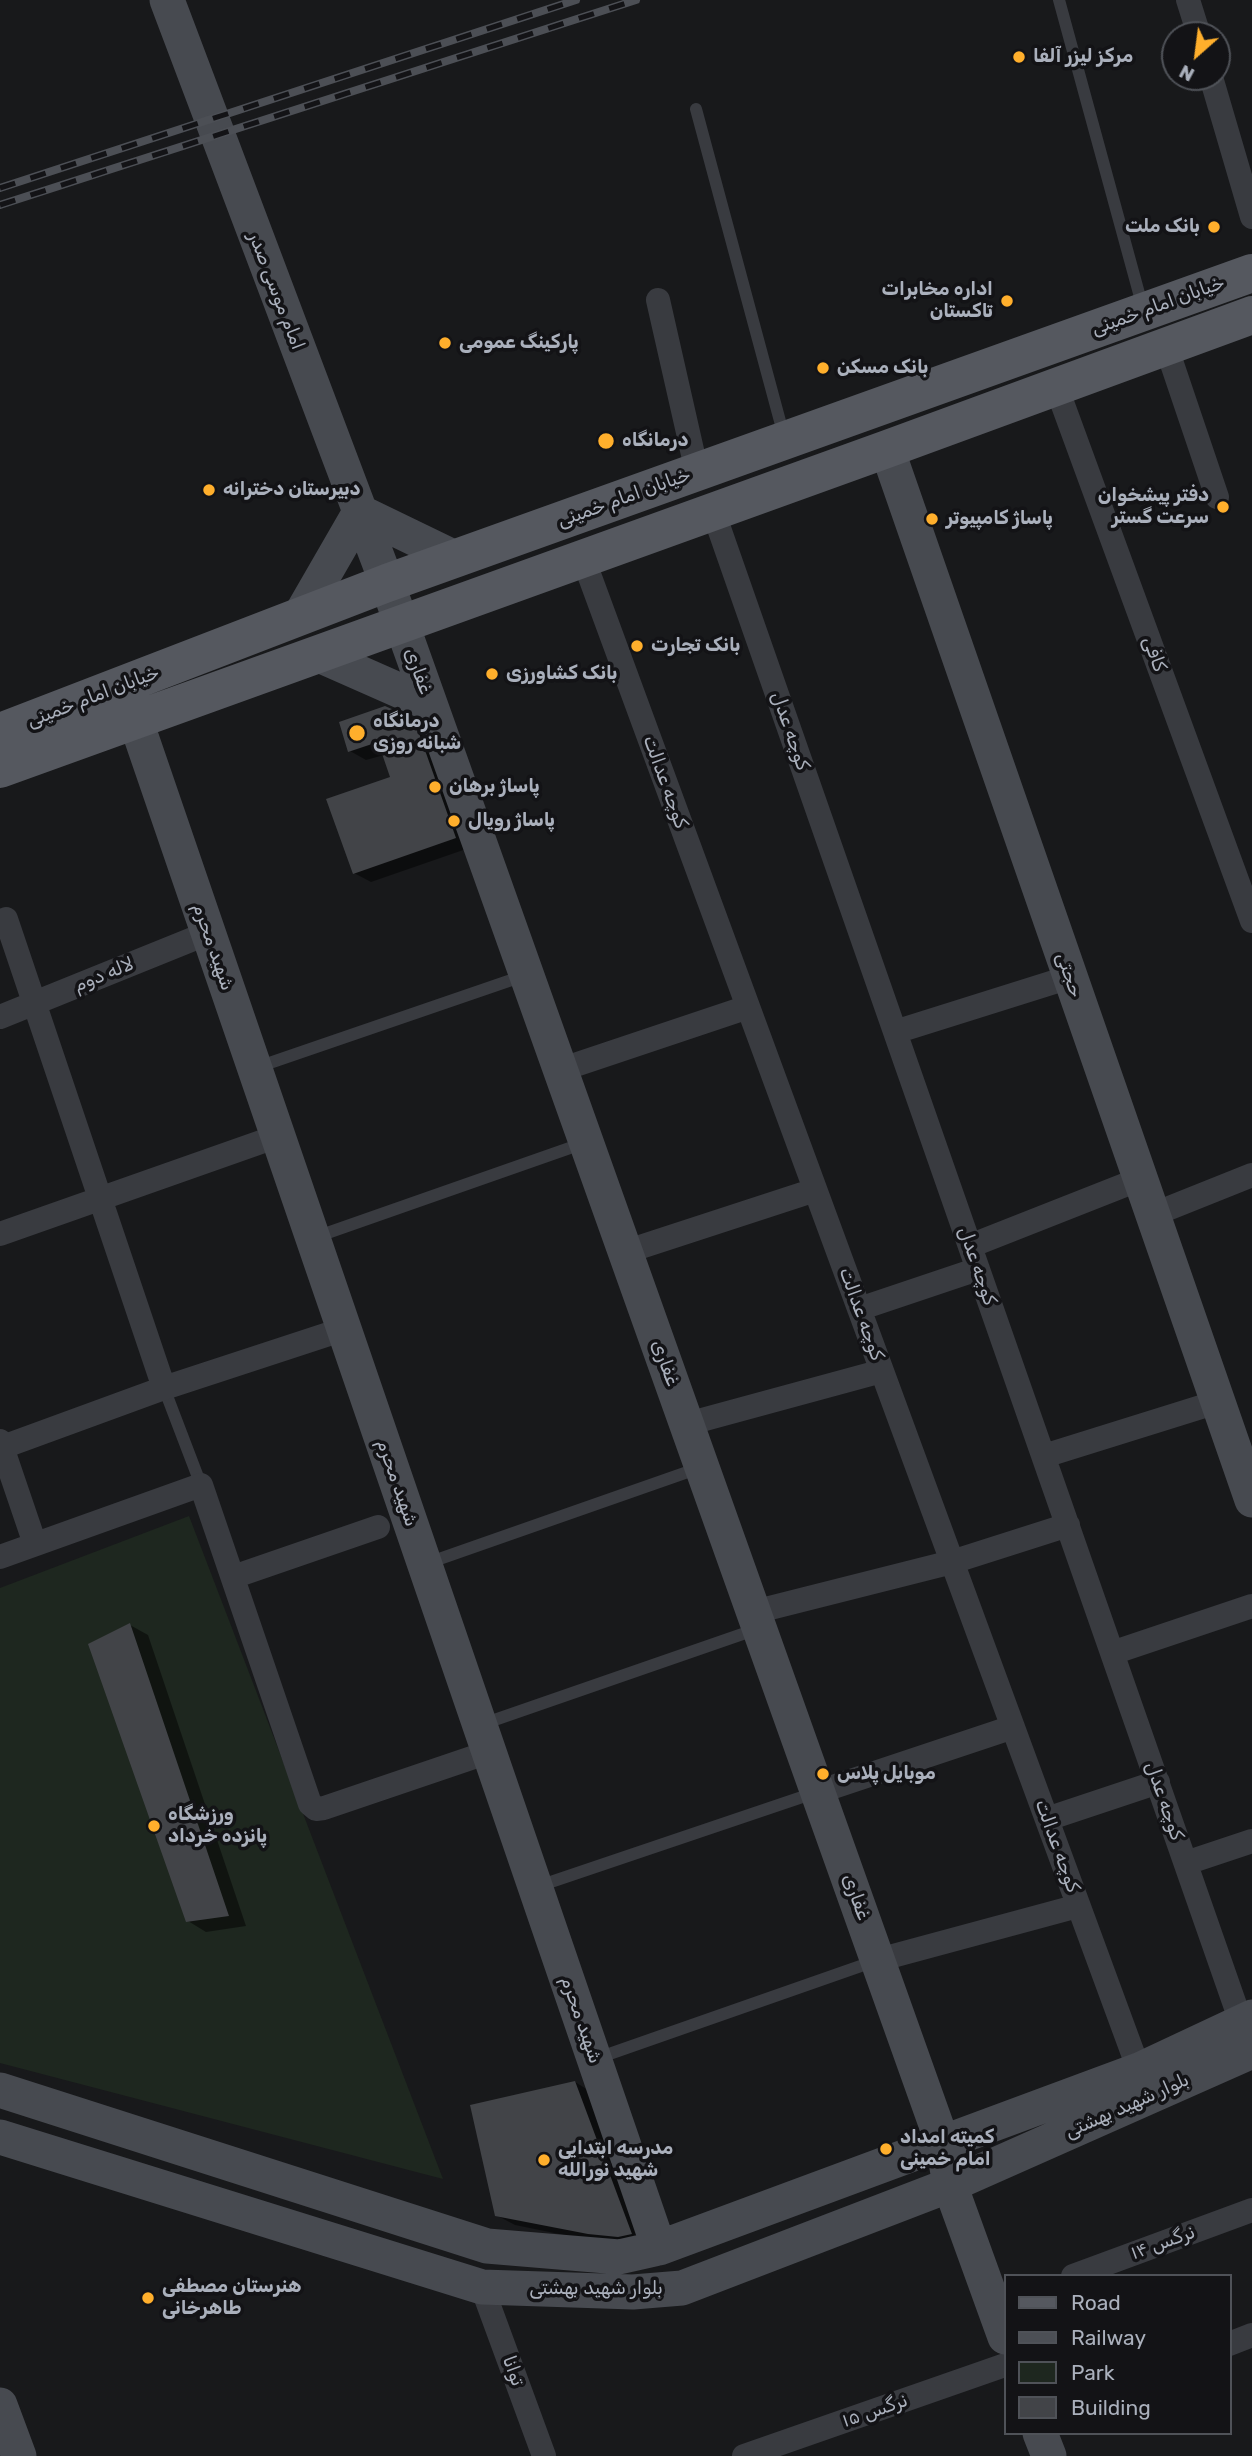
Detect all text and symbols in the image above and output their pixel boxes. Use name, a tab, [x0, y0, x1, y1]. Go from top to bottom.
north arrow	[1161, 21, 1231, 91]
place label: مرکز لیزر آلفا	[1033, 46, 1133, 68]
marker: مرکز لیزر آلفا	[1011, 49, 1027, 65]
text: N	[1175, 60, 1198, 87]
place label: بانک ملت	[1125, 216, 1200, 238]
marker: بانک ملت	[1206, 219, 1222, 235]
street label: امام موسی صدر	[243, 229, 309, 353]
street label: خیابان امام خمینی	[1088, 271, 1228, 341]
place label: اداره مخابرات تاکستان	[882, 279, 993, 323]
marker: اداره مخابرات تاکستان	[999, 293, 1015, 309]
place label: پارکینگ عمومی	[459, 332, 579, 354]
marker: پارکینگ عمومی	[437, 335, 453, 351]
place label: بانک مسکن	[837, 357, 928, 379]
marker: بانک مسکن	[815, 360, 831, 376]
place label: درمانگاه	[622, 430, 688, 452]
marker: درمانگاه	[596, 431, 616, 451]
street label: خیابان امام خمینی	[554, 463, 694, 533]
place label: دبیرستان دخترانه	[223, 479, 361, 501]
marker: دبیرستان دخترانه	[201, 482, 217, 498]
place label: دفتر پیشخوان سرعت گستر	[1098, 485, 1209, 529]
marker: دفتر پیشخوان سرعت گستر	[1215, 499, 1231, 515]
place label: پاساژ کامپیوتر	[946, 508, 1053, 530]
marker: پاساژ کامپیوتر	[924, 511, 940, 527]
street label: کافی	[1137, 633, 1171, 675]
place label: بانک تجارت	[651, 635, 740, 657]
marker: بانک تجارت	[629, 638, 645, 654]
street label: غفاری	[399, 645, 437, 697]
street label: خیابان امام خمینی	[24, 661, 162, 733]
place label: بانک کشاورزی	[506, 663, 617, 685]
marker: بانک کشاورزی	[484, 666, 500, 682]
street label: کوچه عدل	[766, 689, 814, 773]
place label: درمانگاه شبانه روزی	[373, 711, 461, 755]
marker: درمانگاه شبانه روزی	[347, 723, 367, 743]
street label: کوچه عدالت	[638, 733, 692, 831]
place label: پاساژ برهان	[449, 776, 540, 798]
marker: پاساژ برهان	[427, 779, 443, 795]
place label: پاساژ رویال	[468, 810, 555, 832]
marker: پاساژ رویال	[446, 813, 462, 829]
street label: شهید محرم	[187, 901, 239, 993]
street label: حجتی	[1051, 950, 1087, 1000]
street label: لاله دوم	[71, 953, 137, 997]
street label: کوچه عدل	[953, 1224, 1001, 1308]
street label: کوچه عدالت	[834, 1265, 888, 1363]
street label: غفاری	[646, 1337, 684, 1389]
street label: شهید محرم	[371, 1437, 423, 1529]
street label: کوچه عدل	[1140, 1759, 1188, 1843]
place label: موبایل پلاس	[837, 1763, 936, 1785]
marker: موبایل پلاس	[815, 1766, 831, 1782]
street label: کوچه عدالت	[1030, 1797, 1084, 1895]
place label: ورزشگاه پانزده خرداد	[168, 1804, 267, 1848]
marker: ورزشگاه پانزده خرداد	[146, 1818, 162, 1834]
street label: غفاری	[837, 1871, 875, 1923]
street label: شهید محرم	[555, 1974, 607, 2066]
street label: بلوار شهید بهشتی	[1061, 2068, 1193, 2144]
place label: کمیته امداد امام خمینی	[900, 2127, 995, 2171]
place label: مدرسه ابتدایی شهید نورالله	[558, 2138, 673, 2182]
marker: کمیته امداد امام خمینی	[878, 2141, 894, 2157]
marker: مدرسه ابتدایی شهید نورالله	[536, 2152, 552, 2168]
street label: نرگس ۱۴	[1128, 2221, 1198, 2265]
legend	[1004, 2274, 1231, 2435]
place label: هنرستان مصطفی طاهرخانی	[162, 2276, 301, 2320]
street label: بلوار شهید بهشتی	[529, 2278, 663, 2300]
marker: هنرستان مصطفی طاهرخانی	[140, 2290, 156, 2306]
text: Road	[1071, 2290, 1121, 2315]
text: Railway	[1071, 2325, 1146, 2350]
street label: توانا	[497, 2353, 529, 2389]
text: Park	[1071, 2360, 1115, 2385]
street label: نرگس ۱۵	[839, 2389, 911, 2433]
text: Building	[1071, 2395, 1151, 2420]

